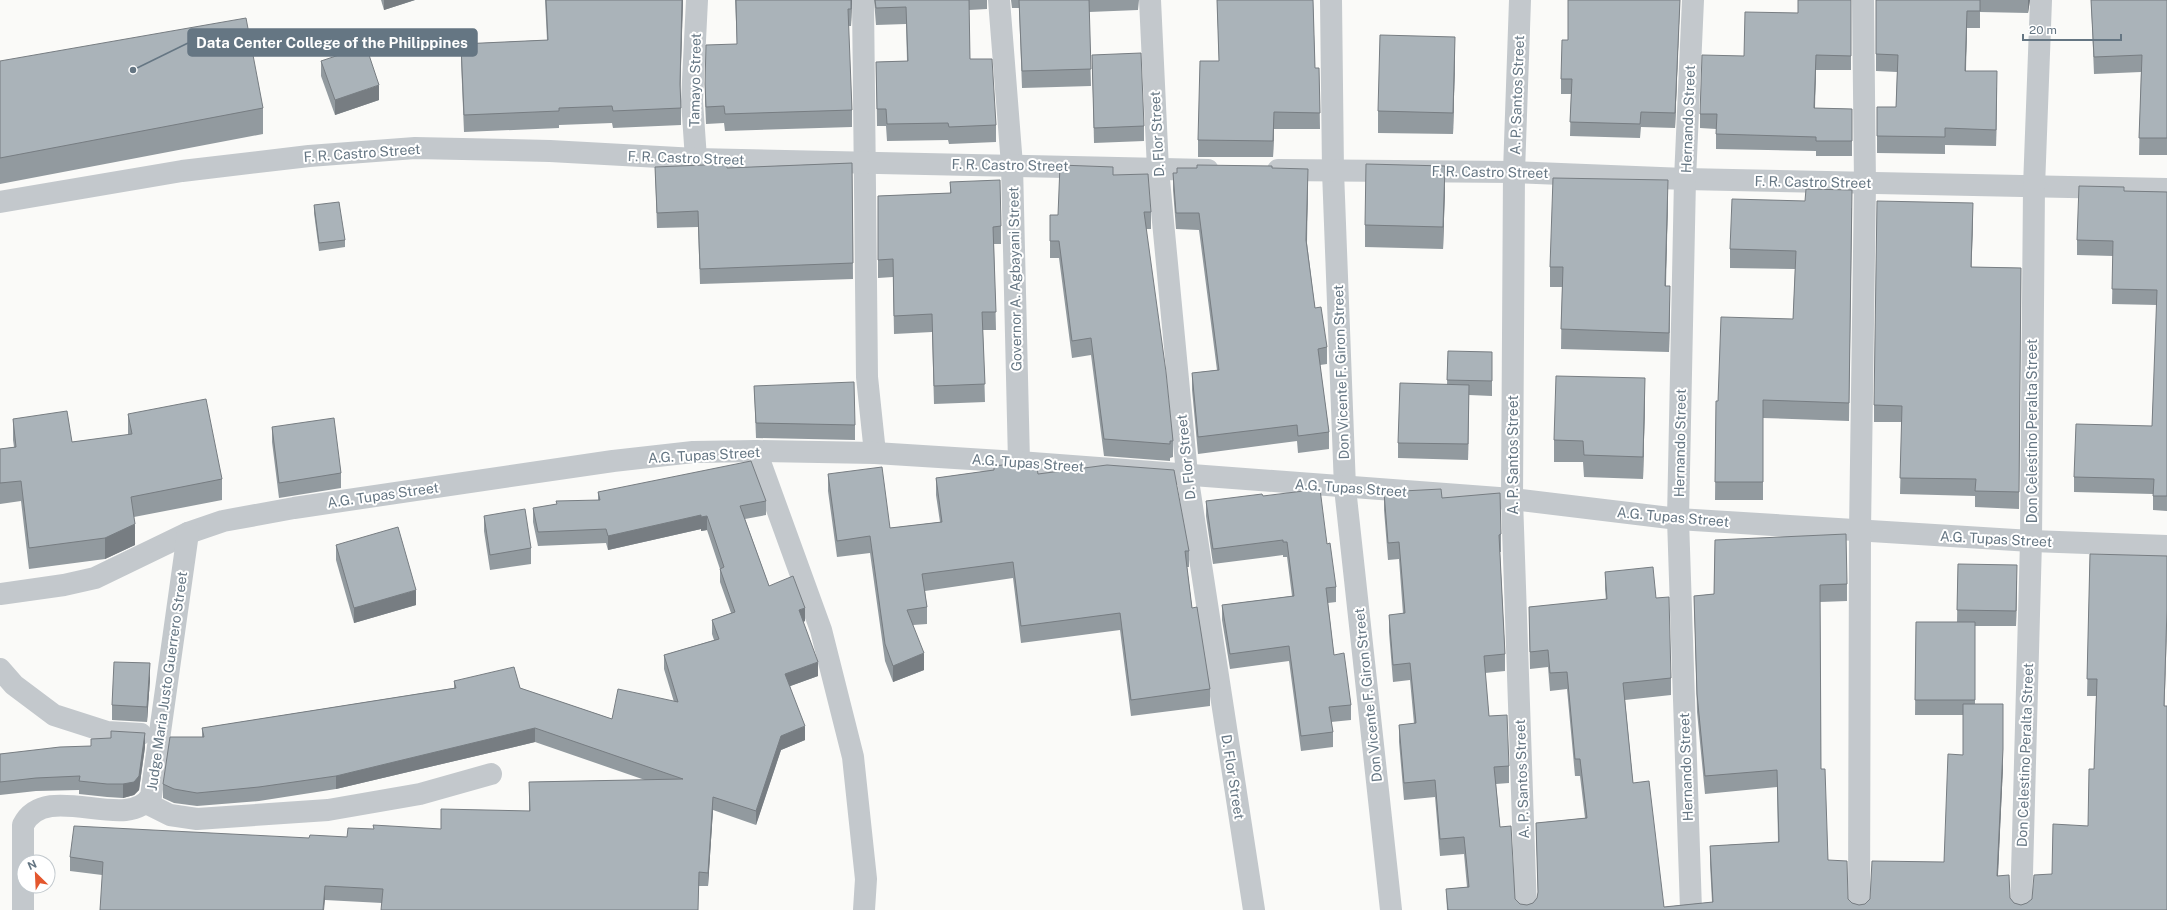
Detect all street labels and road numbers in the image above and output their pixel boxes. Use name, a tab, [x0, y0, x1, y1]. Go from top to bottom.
street label: Tamayo Street	[686, 33, 704, 127]
street label: A. P. Santos Street	[1507, 35, 1527, 155]
street label: Hernando Street	[1678, 65, 1698, 173]
street label: D. Flor Street	[1147, 91, 1167, 177]
street label: F. R. Castro Street	[303, 141, 421, 165]
street label: F. R. Castro Street	[627, 148, 745, 168]
street label: F. R. Castro Street	[951, 156, 1069, 174]
street label: F. R. Castro Street	[1431, 163, 1549, 181]
street label: F. R. Castro Street	[1754, 173, 1872, 191]
street label: Governor A. Agbayani Street	[1005, 186, 1025, 372]
street label: Don Vicente F. Giron Street	[1330, 284, 1352, 460]
street label: Don Celestino Peralta Street	[2024, 339, 2040, 523]
street label: Hernando Street	[1671, 389, 1689, 497]
street label: A. P. Santos Street	[1505, 395, 1521, 515]
street label: D. Flor Street	[1174, 413, 1198, 501]
street label: A.G. Tupas Street	[647, 444, 761, 466]
street label: A.G. Tupas Street	[971, 451, 1085, 475]
street label: A.G. Tupas Street	[1294, 476, 1408, 500]
street label: A.G. Tupas Street	[326, 479, 440, 511]
street label: A.G. Tupas Street	[1616, 504, 1730, 530]
street label: A.G. Tupas Street	[1939, 528, 2053, 550]
street label: Judge Maria Justo Guerrero Street	[144, 570, 190, 792]
street label: Don Vicente F. Giron Street	[1351, 607, 1385, 783]
street label: Don Celestino Peralta Street	[2014, 663, 2036, 847]
street label: Hernando Street	[1676, 713, 1696, 821]
street label: A. P. Santos Street	[1512, 719, 1532, 839]
street label: D. Flor Street	[1218, 733, 1248, 821]

